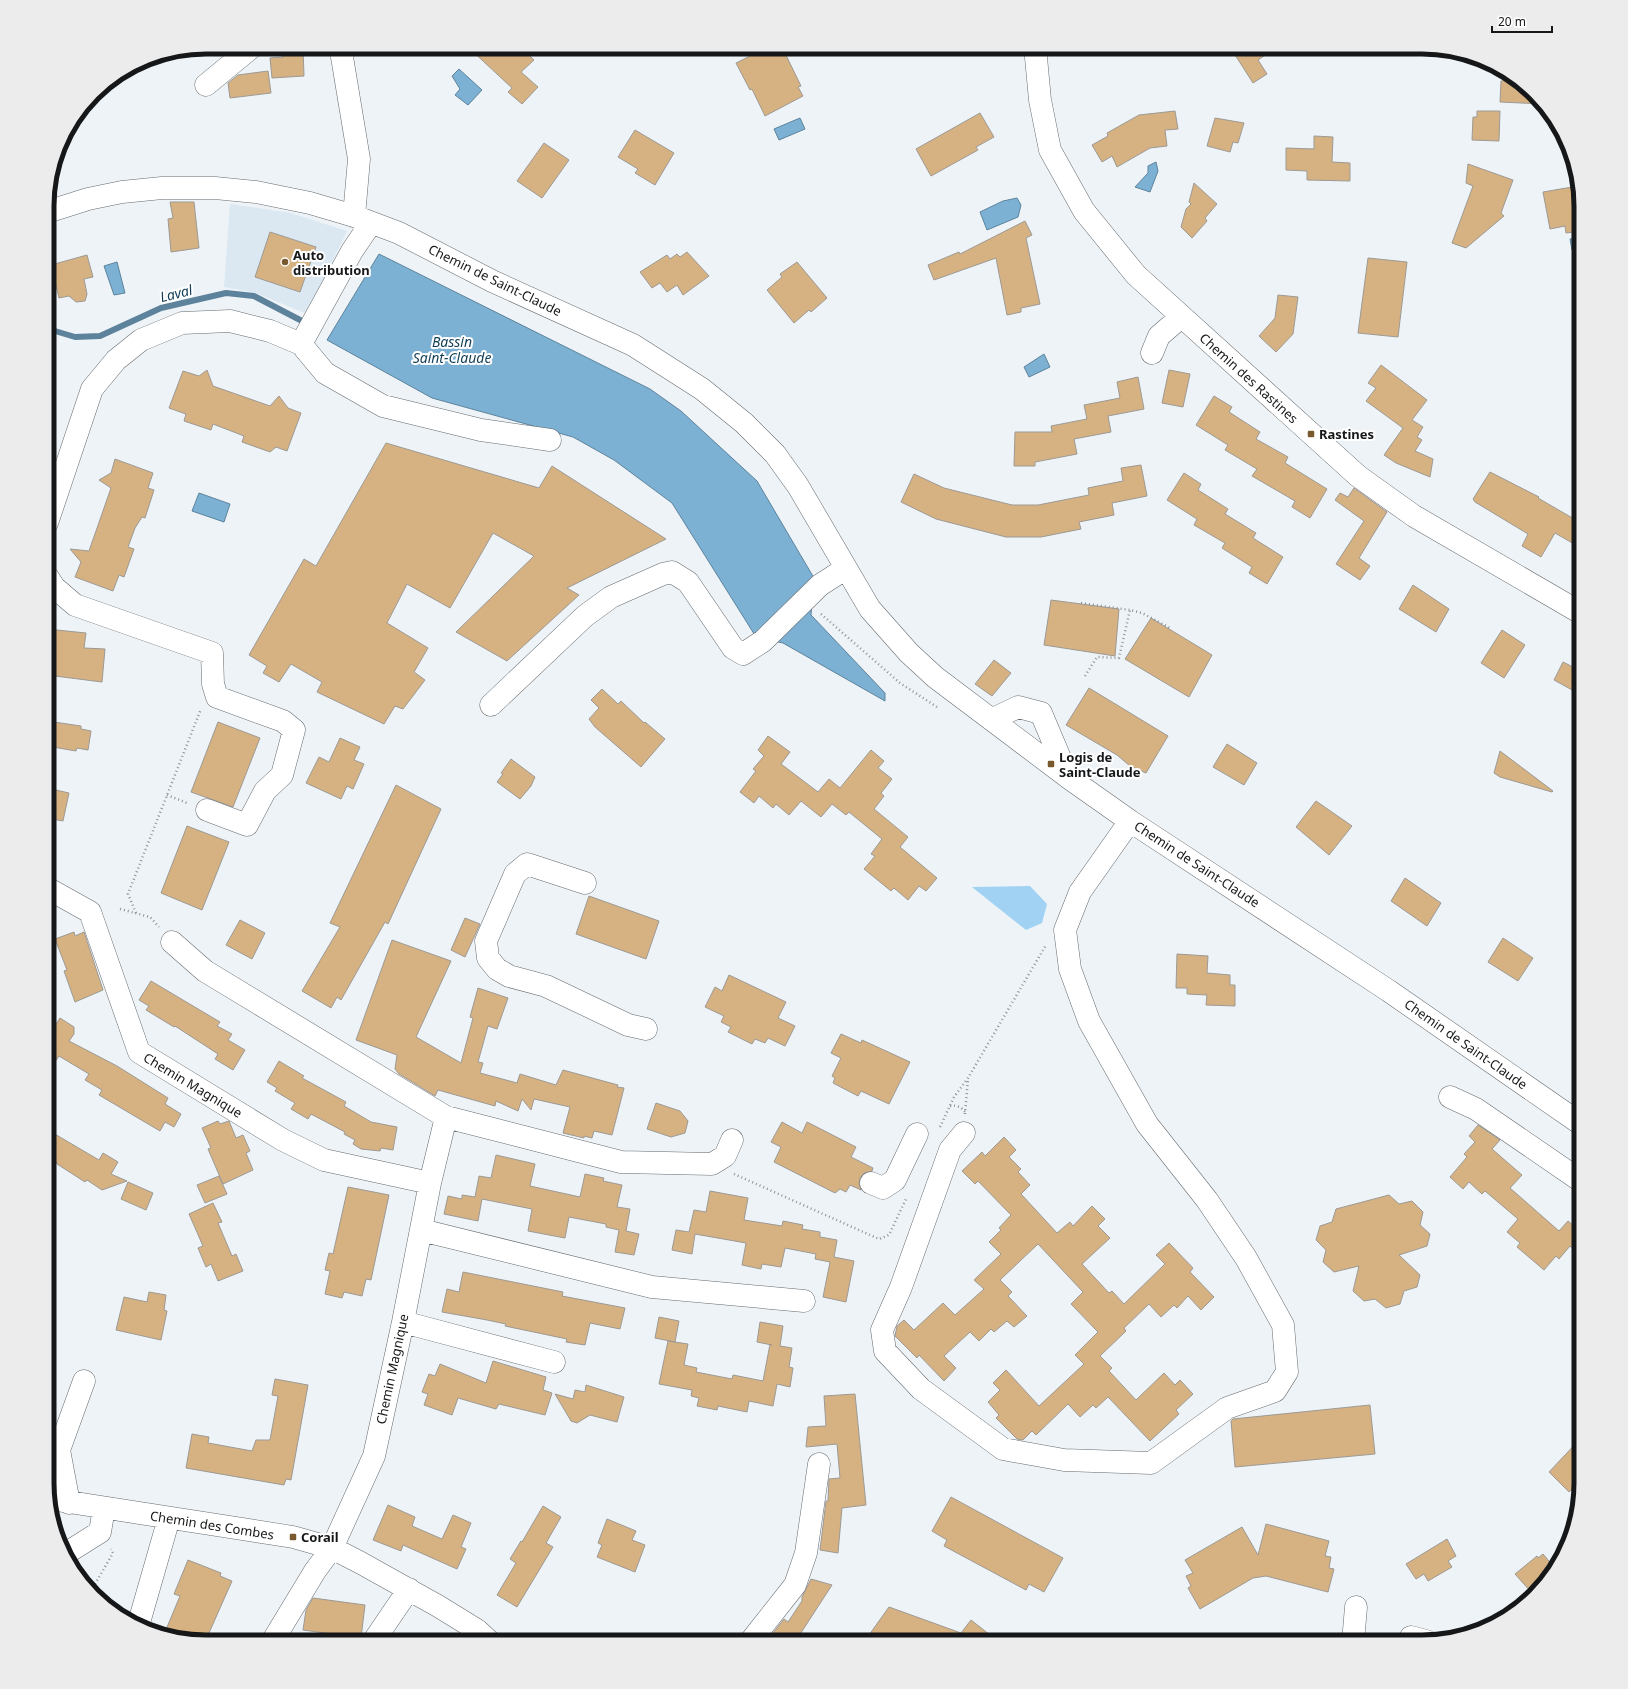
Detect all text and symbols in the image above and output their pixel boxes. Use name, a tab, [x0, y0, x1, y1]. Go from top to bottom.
scale bar	[1492, 8, 1552, 34]
text: 20 m	[1498, 13, 1526, 30]
street label: Chemin de Saint-Claude	[425, 240, 565, 320]
place label: Auto distribution	[293, 246, 370, 279]
marker: Auto distribution	[280, 257, 290, 267]
water label: Laval	[158, 280, 195, 306]
street label: Chemin des Rastines	[1196, 329, 1302, 427]
water label: Bassin Saint-Claude	[413, 332, 491, 367]
place label: Rastines	[1319, 425, 1374, 443]
marker: Rastines	[1306, 429, 1316, 439]
place label: Logis de Saint-Claude	[1059, 748, 1141, 781]
marker: Logis de Saint-Claude	[1046, 759, 1056, 769]
street label: Chemin de Saint-Claude	[1131, 817, 1263, 911]
street label: Chemin de Saint-Claude	[1401, 995, 1531, 1093]
street label: Chemin Magnique	[140, 1048, 246, 1122]
street label: Chemin Magnique	[372, 1312, 412, 1426]
street label: Chemin des Combes	[149, 1506, 275, 1544]
place label: Corail	[301, 1528, 339, 1546]
marker: Corail	[288, 1532, 298, 1542]

